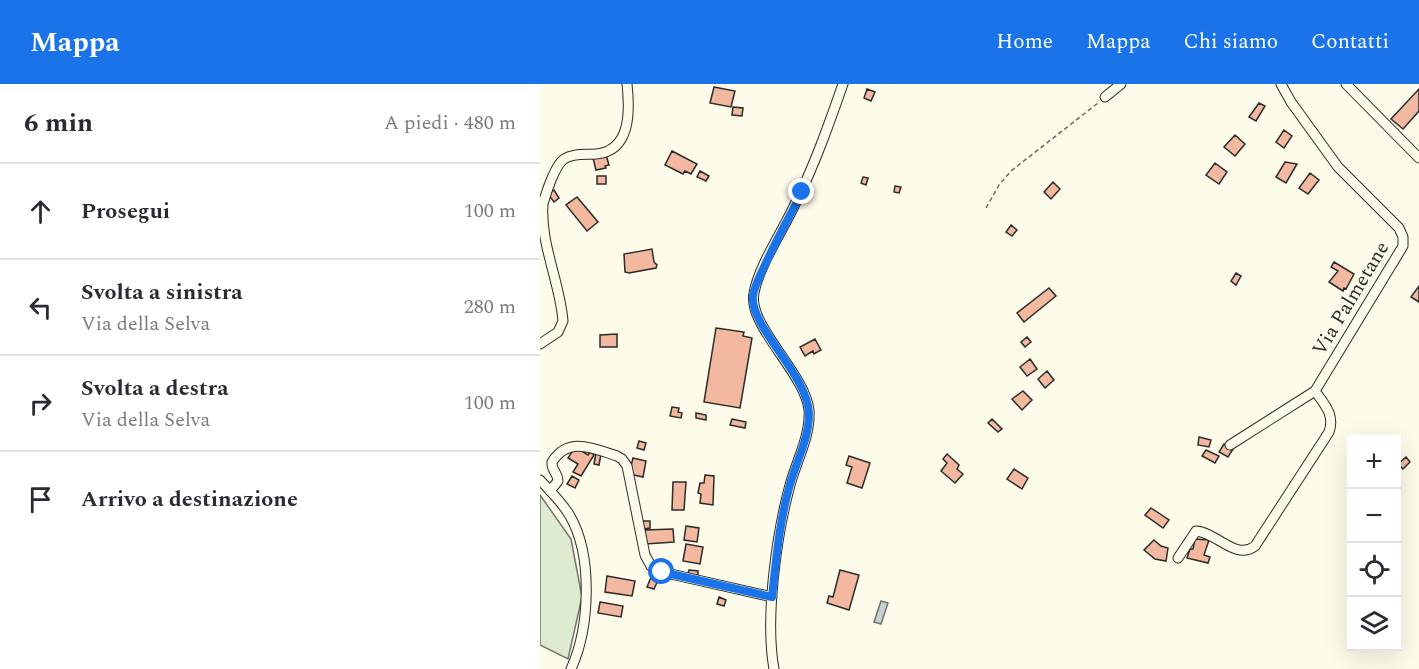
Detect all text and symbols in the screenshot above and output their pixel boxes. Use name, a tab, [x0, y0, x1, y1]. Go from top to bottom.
text: Mappa	[30, 21, 120, 64]
text: Home	[996, 26, 1053, 58]
text: Mappa	[1086, 26, 1151, 58]
text: Chi siamo	[1184, 26, 1278, 58]
text: Contatti	[1311, 26, 1389, 58]
text: 6 min	[24, 103, 93, 143]
text: A piedi · 480 m	[384, 108, 516, 138]
route end	[788, 178, 814, 204]
icon: ahead	[24, 195, 57, 228]
text: Prosegui	[81, 195, 170, 228]
text: 100 m	[464, 196, 516, 226]
street label: Via Palmetane	[1305, 236, 1397, 361]
text: Svolta a sinistra	[81, 276, 243, 309]
icon: left	[24, 291, 57, 324]
text: 280 m	[464, 292, 516, 322]
text: Via della Selva	[81, 309, 210, 339]
text: Svolta a destra	[81, 372, 228, 405]
icon: right	[24, 387, 57, 420]
text: 100 m	[464, 388, 516, 418]
text: Via della Selva	[81, 405, 210, 435]
map controls	[1347, 435, 1401, 651]
button: +	[1347, 435, 1401, 489]
icon: arrive	[24, 483, 57, 516]
text: Arrivo a destinazione	[81, 483, 298, 516]
button: −	[1347, 489, 1401, 543]
button: locate	[1347, 543, 1401, 597]
route start	[648, 558, 674, 584]
button: layers	[1347, 597, 1401, 651]

